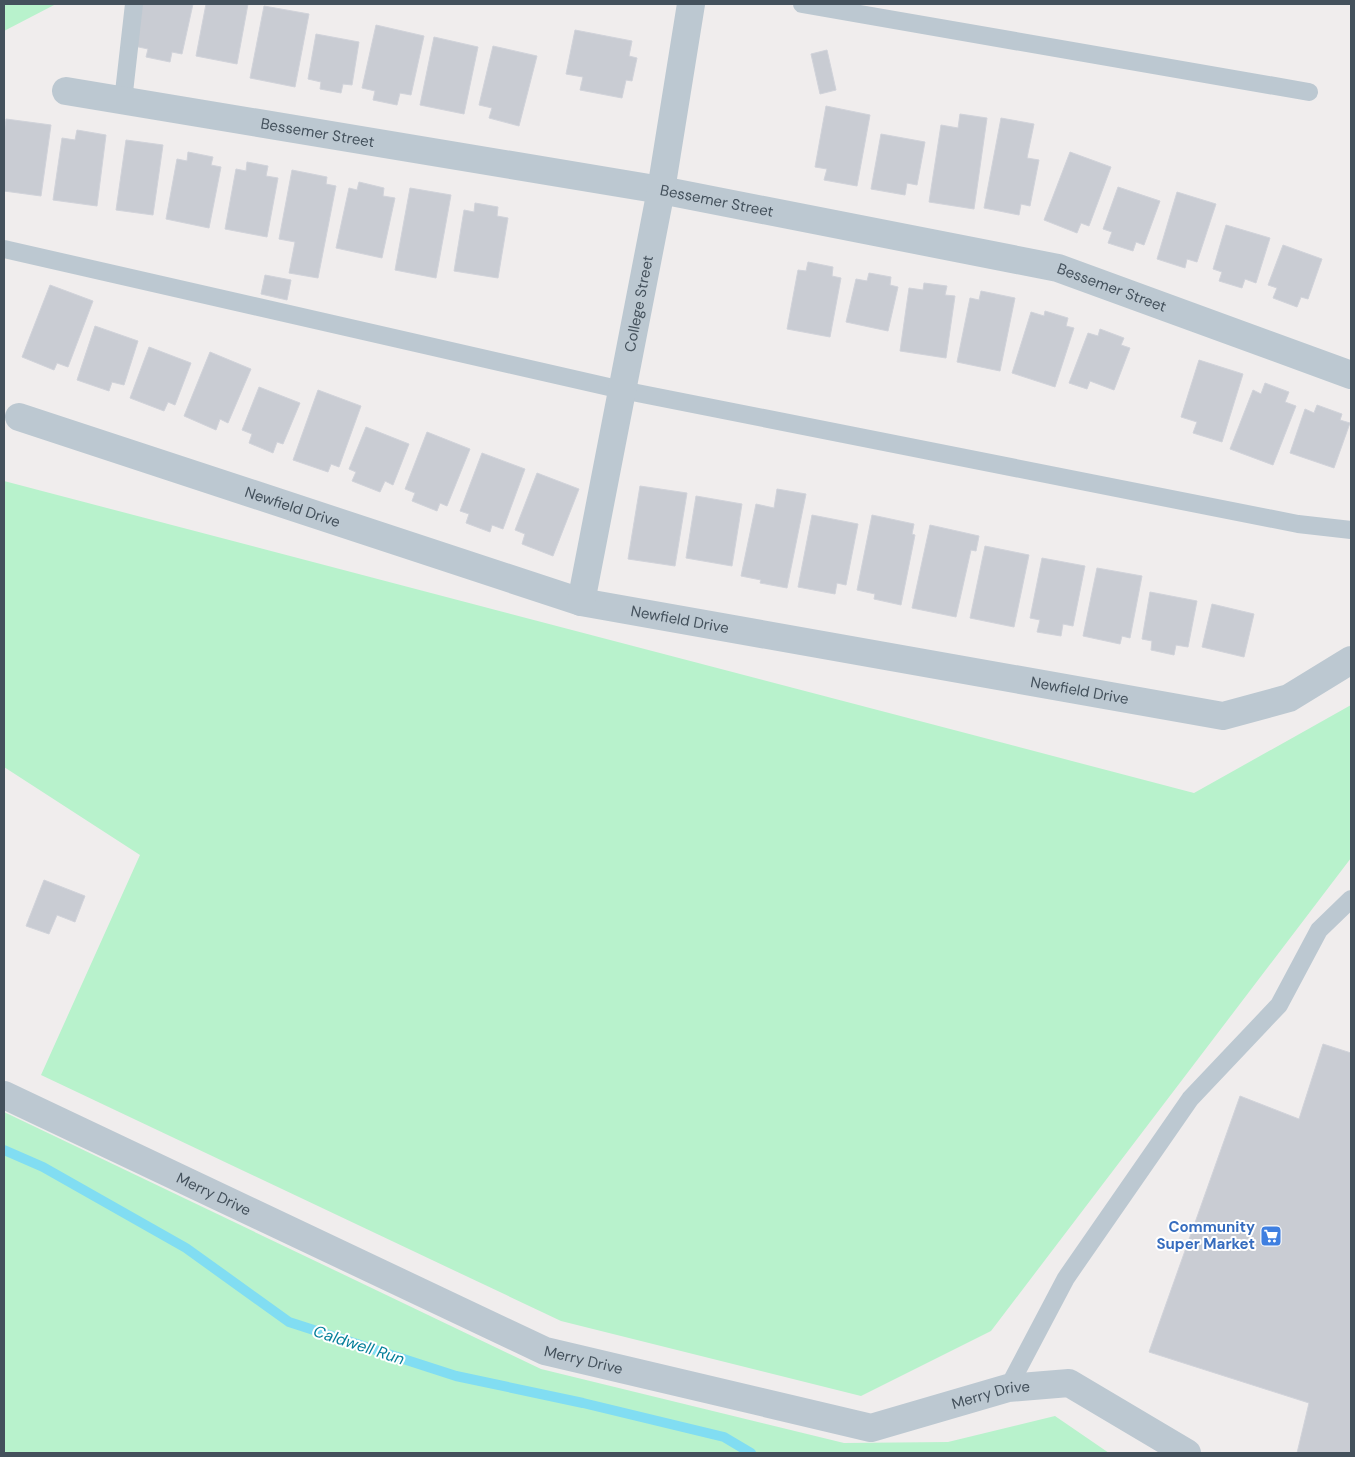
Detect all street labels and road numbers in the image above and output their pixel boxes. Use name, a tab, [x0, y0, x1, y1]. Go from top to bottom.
street label: Bessemer Street	[259, 114, 376, 152]
street label: Bessemer Street	[658, 180, 775, 222]
street label: College Street	[620, 253, 658, 354]
street label: Bessemer Street	[1054, 258, 1169, 317]
street label: Newfield Drive	[242, 482, 343, 532]
street label: Newfield Drive	[629, 601, 730, 638]
street label: Newfield Drive	[1029, 672, 1130, 709]
street label: Merry Drive	[173, 1168, 254, 1220]
street label: Merry Drive	[542, 1341, 625, 1379]
street label: Merry Drive	[949, 1376, 1031, 1414]

